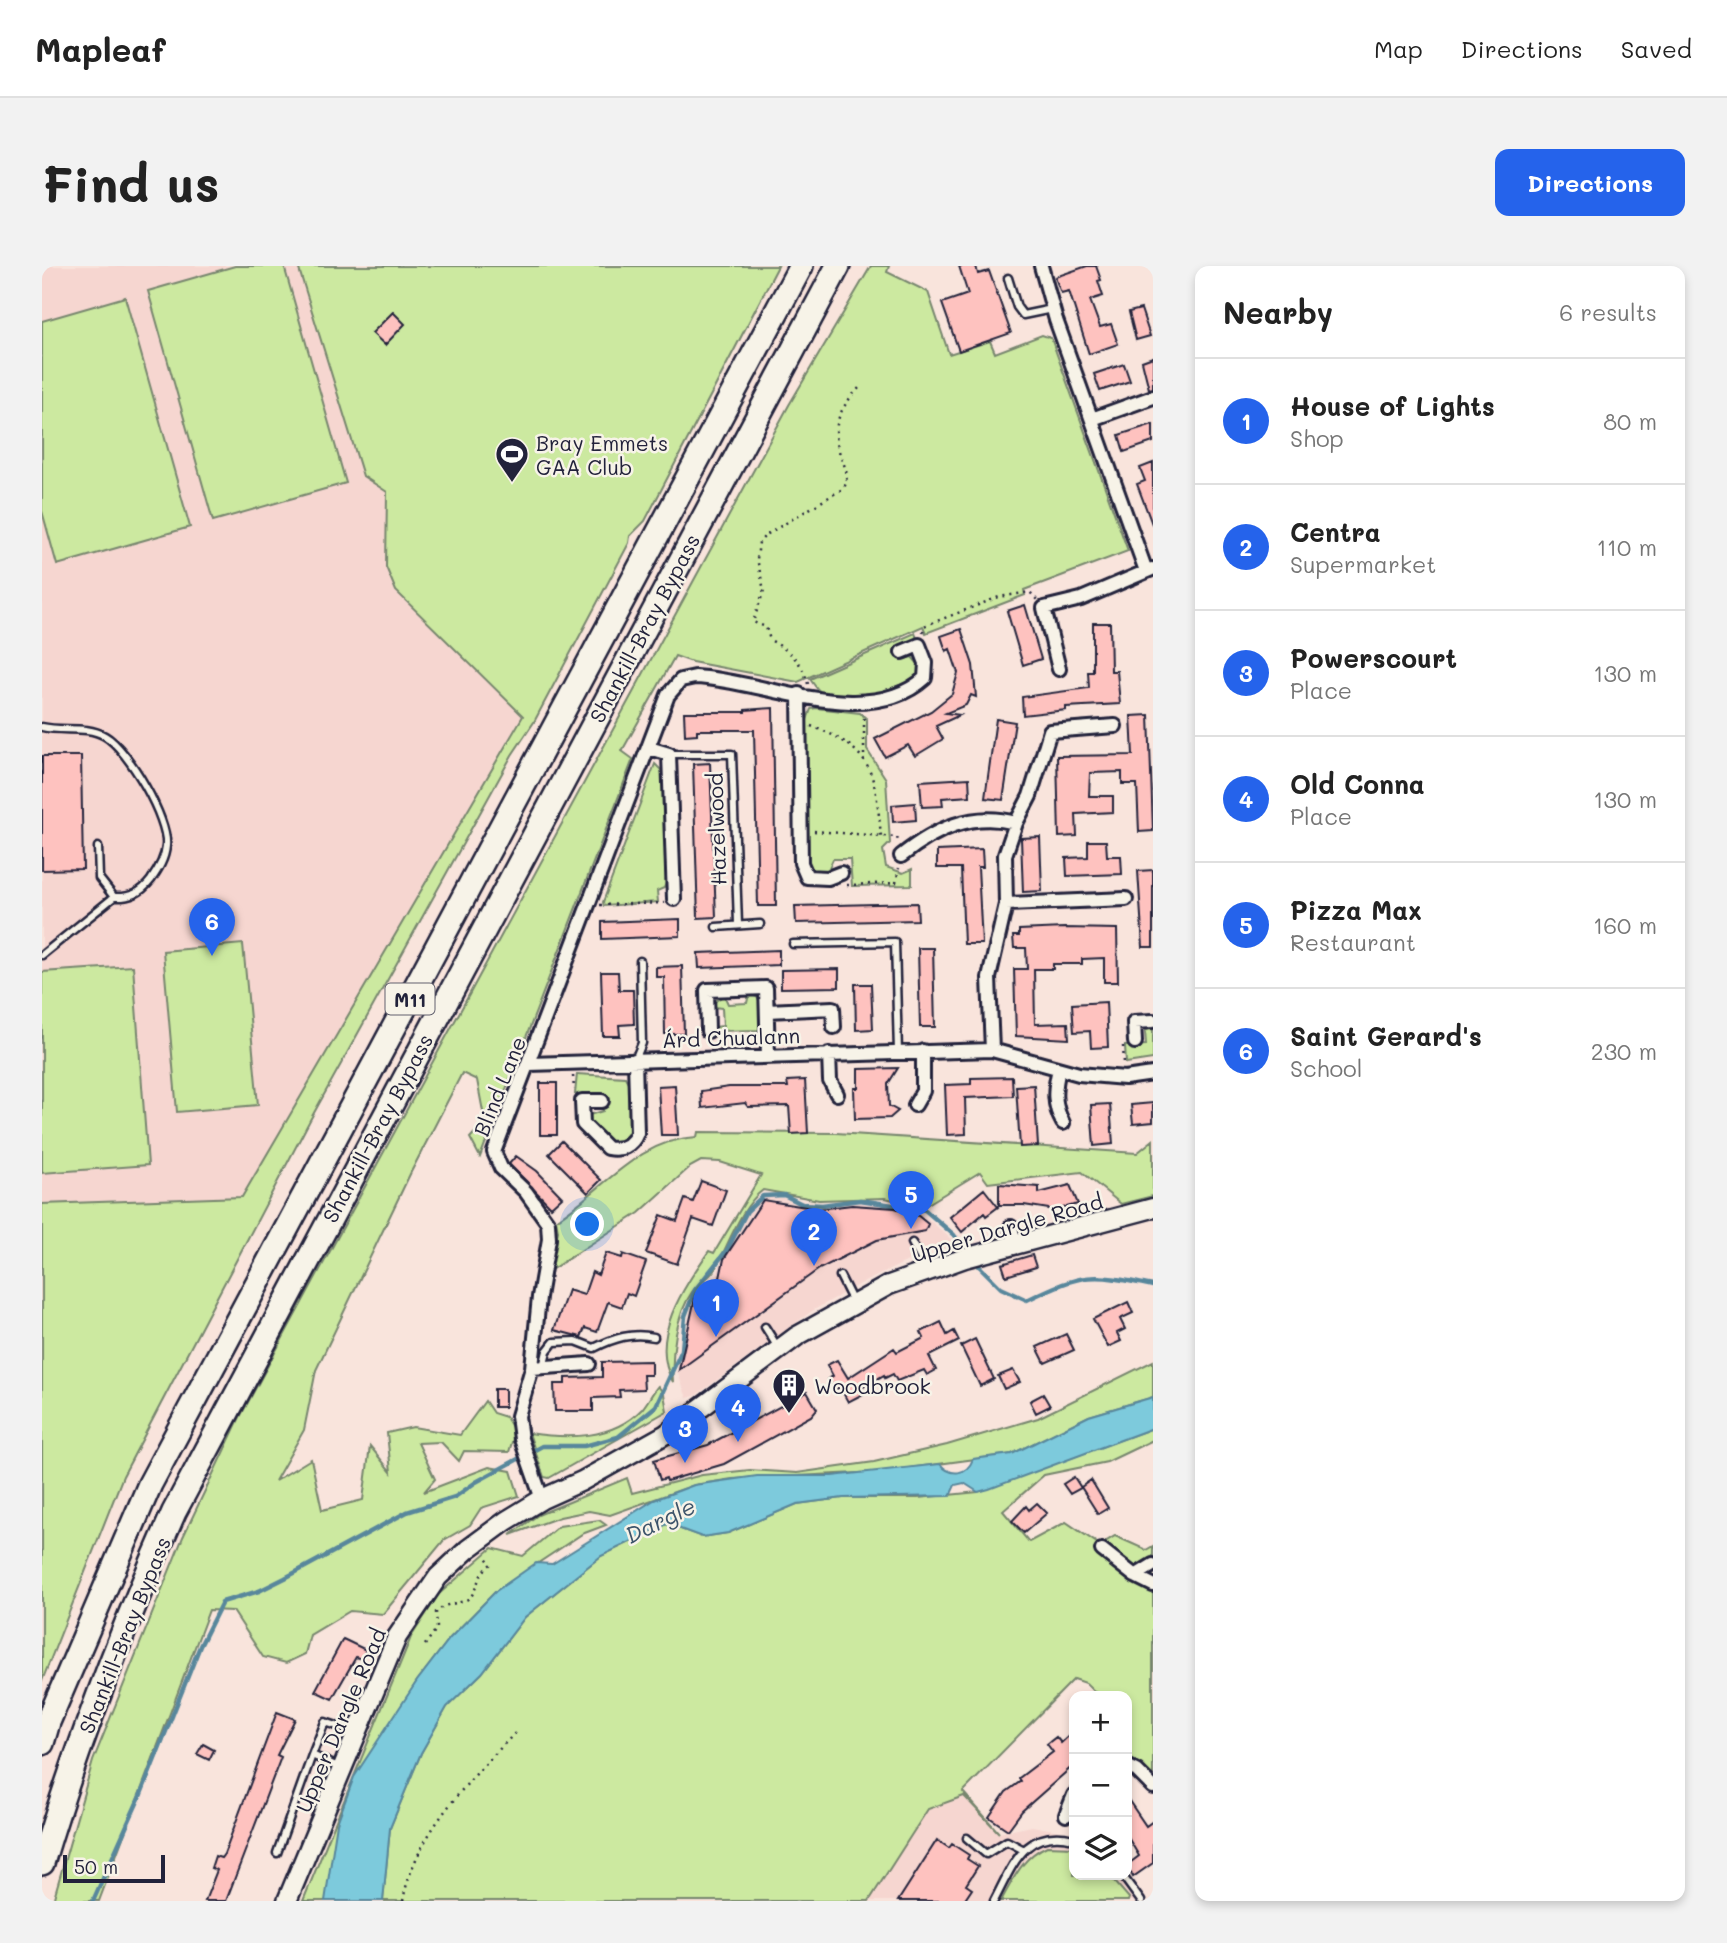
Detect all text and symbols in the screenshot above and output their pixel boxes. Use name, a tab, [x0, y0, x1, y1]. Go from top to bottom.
text: Mapleaf	[35, 27, 166, 70]
text: Map	[1374, 33, 1423, 64]
text: Directions	[1461, 33, 1583, 64]
text: Saved	[1621, 33, 1692, 64]
button: Directions	[1495, 149, 1685, 216]
text: Find us	[42, 151, 220, 214]
text: Nearby	[1223, 292, 1333, 332]
text: 6 results	[1559, 297, 1657, 327]
text: House of Lights	[1290, 389, 1495, 423]
text: 1	[1241, 406, 1251, 436]
text: 80 m	[1603, 406, 1657, 436]
text: Shop	[1290, 423, 1344, 453]
place label: Bray Emmets GAA Club	[536, 429, 668, 480]
sports icon: Bray Emmets GAA Club	[493, 435, 531, 484]
text: Centra	[1290, 515, 1381, 549]
street label: Shankill-Bray Bypass	[583, 529, 705, 727]
text: 2	[1240, 532, 1252, 562]
text: 110 m	[1597, 532, 1657, 562]
text: Supermarket	[1290, 549, 1436, 579]
text: Powerscourt	[1290, 641, 1457, 675]
text: 3	[1239, 658, 1253, 688]
text: 130 m	[1593, 658, 1657, 688]
text: Place	[1290, 675, 1352, 705]
text: Old Conna	[1290, 767, 1425, 801]
street label: Hazelwood	[701, 772, 731, 886]
text: 4	[1239, 784, 1253, 814]
text: 130 m	[1593, 784, 1657, 814]
text: Place	[1290, 801, 1352, 831]
text: Pizza Max	[1290, 893, 1422, 927]
pin: 6	[189, 898, 235, 956]
text: 5	[1239, 910, 1253, 940]
text: 160 m	[1593, 910, 1657, 940]
text: Restaurant	[1290, 927, 1416, 957]
road number: M11	[386, 984, 434, 1014]
text: Saint Gerard's	[1290, 1019, 1482, 1053]
street label: Árd Chualann	[662, 1021, 800, 1053]
street label: Shankill-Bray Bypass	[316, 1029, 438, 1227]
street label: Blind Lane	[467, 1032, 531, 1140]
text: 6	[1239, 1036, 1253, 1066]
text: 230 m	[1591, 1036, 1657, 1066]
text: School	[1290, 1053, 1363, 1083]
pin: 5	[888, 1171, 934, 1229]
street label: Upper Dargle Road	[908, 1187, 1106, 1267]
your location	[570, 1207, 604, 1241]
pin: 2	[791, 1208, 837, 1266]
pin: 1	[693, 1279, 739, 1337]
building icon: Woodbrook	[770, 1366, 808, 1415]
place label: Woodbrook	[814, 1372, 931, 1399]
pin: 4	[715, 1384, 761, 1442]
pin: 3	[662, 1405, 708, 1463]
water label: Dargle	[620, 1490, 700, 1550]
street label: Shankill-Bray Bypass	[72, 1533, 176, 1737]
street label: Upper Dargle Road	[289, 1624, 391, 1816]
map controls	[1069, 1691, 1132, 1880]
button: +	[1069, 1691, 1132, 1754]
button: −	[1069, 1754, 1132, 1817]
button: layers	[1069, 1817, 1132, 1880]
scale bar	[63, 1852, 164, 1884]
text: 50 m	[74, 1854, 118, 1879]

